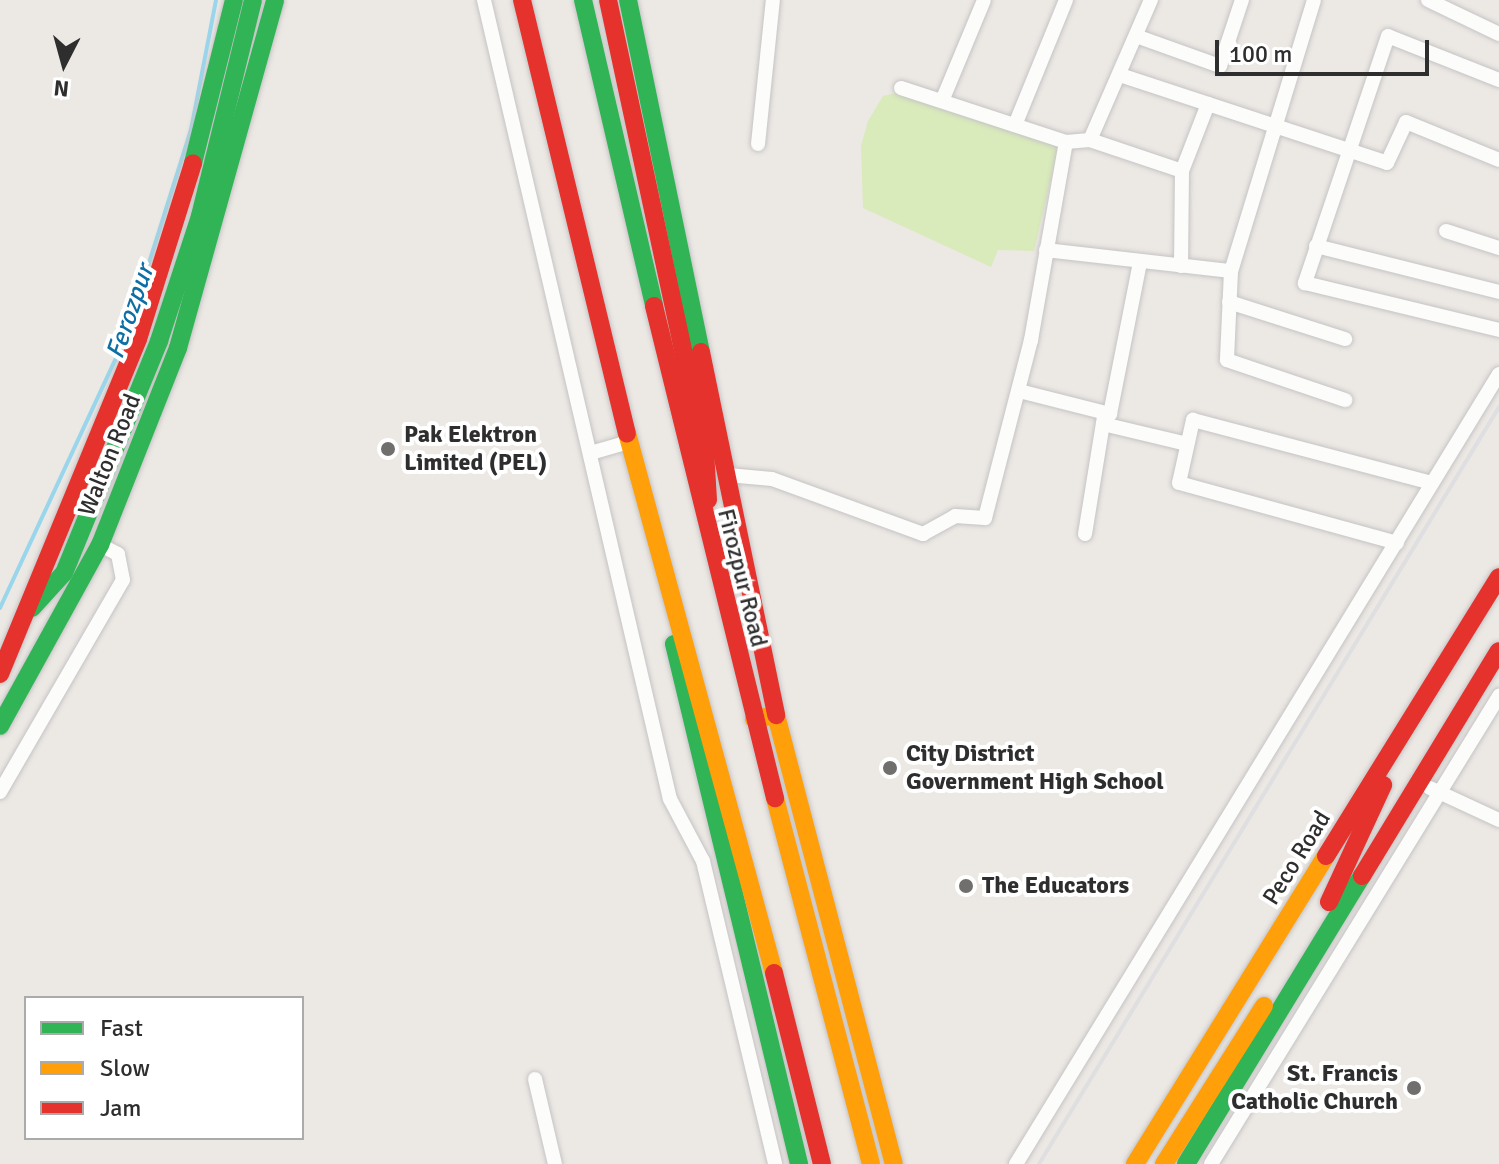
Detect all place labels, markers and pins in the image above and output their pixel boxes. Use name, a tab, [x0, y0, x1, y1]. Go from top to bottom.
place label: Pak Elektron Limited (PEL)	[404, 421, 547, 477]
marker: Pak Elektron Limited (PEL)	[379, 440, 397, 458]
place label: City District Government High School	[906, 740, 1164, 796]
marker: City District Government High School	[881, 759, 899, 777]
place label: The Educators	[982, 872, 1129, 900]
marker: The Educators	[957, 877, 975, 895]
place label: St. Francis Catholic Church	[1231, 1060, 1398, 1116]
marker: St. Francis Catholic Church	[1405, 1079, 1423, 1097]

